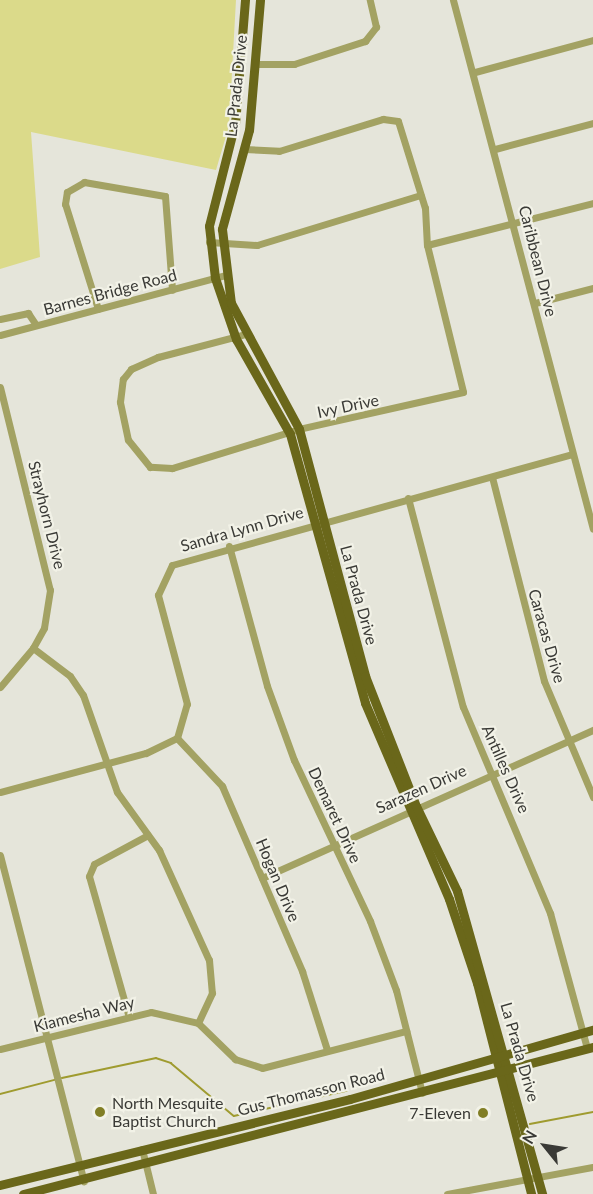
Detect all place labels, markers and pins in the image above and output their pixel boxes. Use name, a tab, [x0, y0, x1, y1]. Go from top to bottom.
place label: North Mesquite Baptist Church	[112, 1093, 223, 1131]
place label: 7-Eleven	[409, 1103, 471, 1123]
marker: North Mesquite Baptist Church	[93, 1105, 107, 1119]
marker: 7-Eleven	[476, 1106, 490, 1120]

